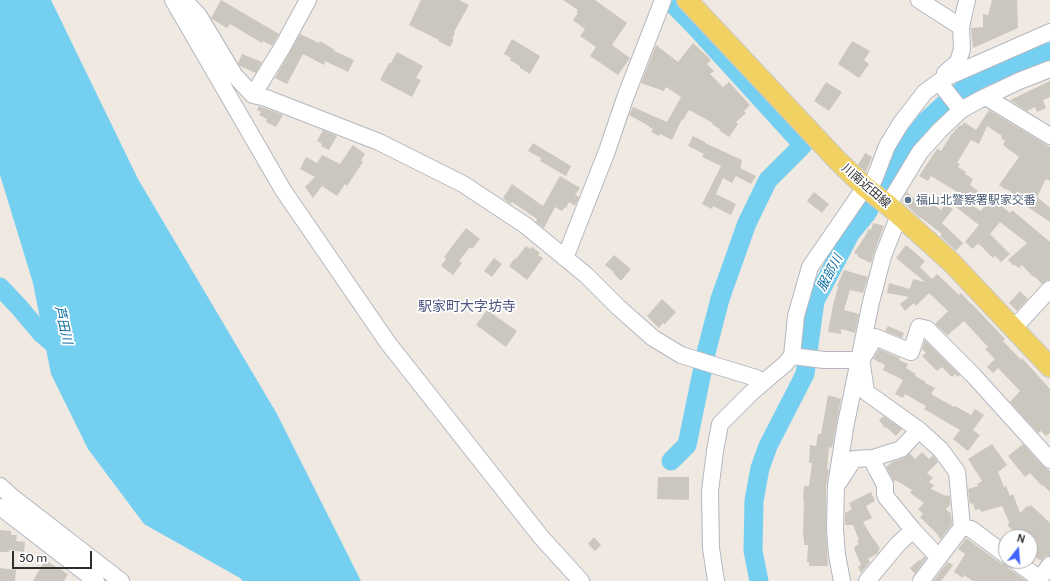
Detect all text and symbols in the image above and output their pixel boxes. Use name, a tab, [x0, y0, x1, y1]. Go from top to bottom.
street label: 川南近田線	[839, 161, 893, 211]
place label: 福山北警察署駅家交番	[916, 193, 1036, 207]
marker: 福山北警察署駅家交番	[903, 195, 913, 205]
water label: 服部川	[814, 252, 846, 294]
district label: 駅家町大字坊寺	[418, 299, 516, 315]
water label: 芦田川	[51, 304, 75, 346]
north arrow	[998, 529, 1038, 569]
text: N	[1015, 531, 1027, 546]
scale bar	[14, 543, 94, 569]
text: 50 m	[19, 550, 47, 565]

